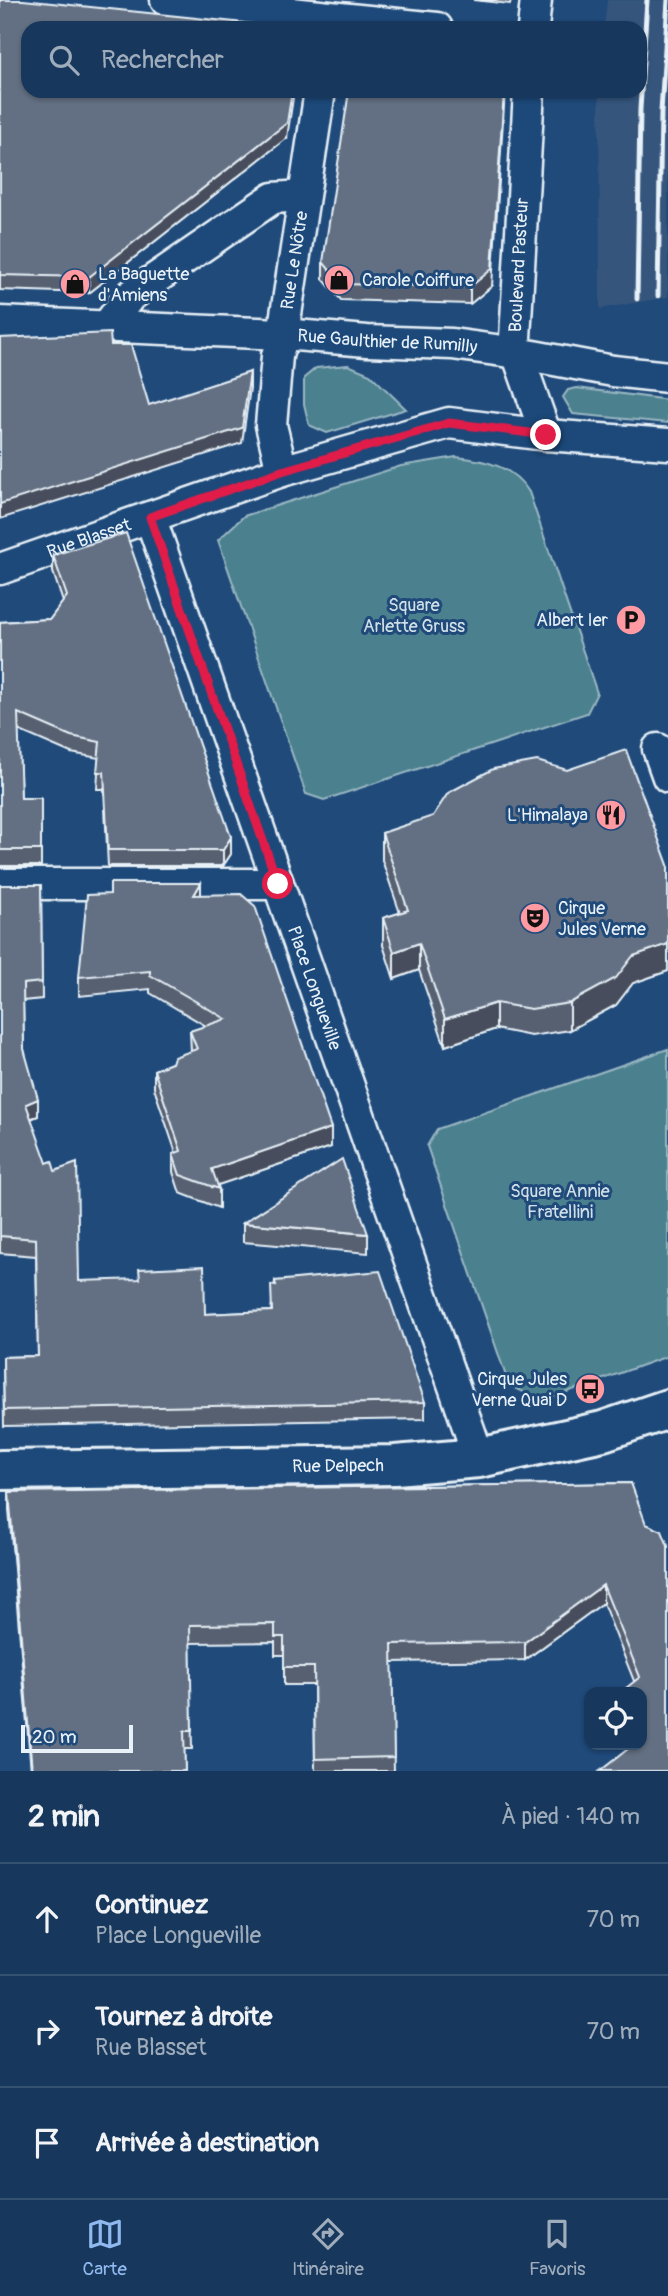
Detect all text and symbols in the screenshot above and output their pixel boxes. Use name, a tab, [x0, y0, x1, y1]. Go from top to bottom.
search box	[21, 21, 647, 98]
icon: search	[45, 41, 83, 79]
text: Rechercher	[101, 44, 224, 76]
street label: Boulevard Pasteur	[504, 197, 534, 333]
street label: Rue Le Nôtre	[275, 209, 313, 311]
place label: La Baguette d'Amiens	[98, 263, 189, 307]
shop icon: Carole Coiffure	[322, 263, 356, 297]
shop icon: La Baguette d'Amiens	[58, 267, 92, 301]
place label: Carole Coiffure	[362, 269, 474, 292]
street label: Rue Gaulthier de Rumilly	[297, 324, 479, 359]
route end	[530, 419, 561, 450]
street label: Rue Blasset	[44, 513, 135, 563]
park label: Square Arlette Gruss	[363, 594, 465, 638]
parking icon: Albert Ier	[614, 603, 648, 637]
place label: Albert Ier	[536, 609, 609, 632]
restaurant icon: L'Himalaya	[594, 798, 628, 832]
place label: L'Himalaya	[507, 804, 588, 827]
route start	[262, 868, 293, 899]
place label: Cirque Jules Verne	[558, 897, 646, 941]
theatre icon: Cirque Jules Verne	[518, 901, 552, 935]
street label: Place Longueville	[282, 923, 347, 1053]
park label: Square Annie Fratellini	[510, 1180, 610, 1224]
place label: Cirque Jules Verne Quai D	[471, 1368, 567, 1412]
bus stop icon: Cirque Jules Verne Quai D	[573, 1372, 607, 1406]
street label: Rue Delpech	[292, 1454, 384, 1478]
map controls	[584, 1687, 647, 1750]
button: locate	[584, 1687, 647, 1750]
scale bar	[21, 1722, 133, 1754]
text: 20 m	[32, 1725, 77, 1749]
text: 2 min	[28, 1798, 100, 1835]
text: À pied · 140 m	[501, 1802, 640, 1831]
text: Continuez	[95, 1889, 208, 1921]
icon: ahead	[28, 1900, 66, 1938]
text: 70 m	[587, 1905, 640, 1934]
text: Place Longueville	[95, 1921, 261, 1950]
text: Tournez à droite	[95, 2001, 272, 2033]
icon: right	[28, 2012, 66, 2050]
text: 70 m	[587, 2017, 640, 2046]
text: Rue Blasset	[95, 2033, 207, 2062]
icon: arrive	[28, 2124, 66, 2162]
text: Arrivée à destination	[95, 2127, 319, 2159]
tab: Carte	[83, 2215, 127, 2281]
tab: Itinéraire	[292, 2215, 364, 2281]
tab: Favoris	[529, 2215, 585, 2281]

